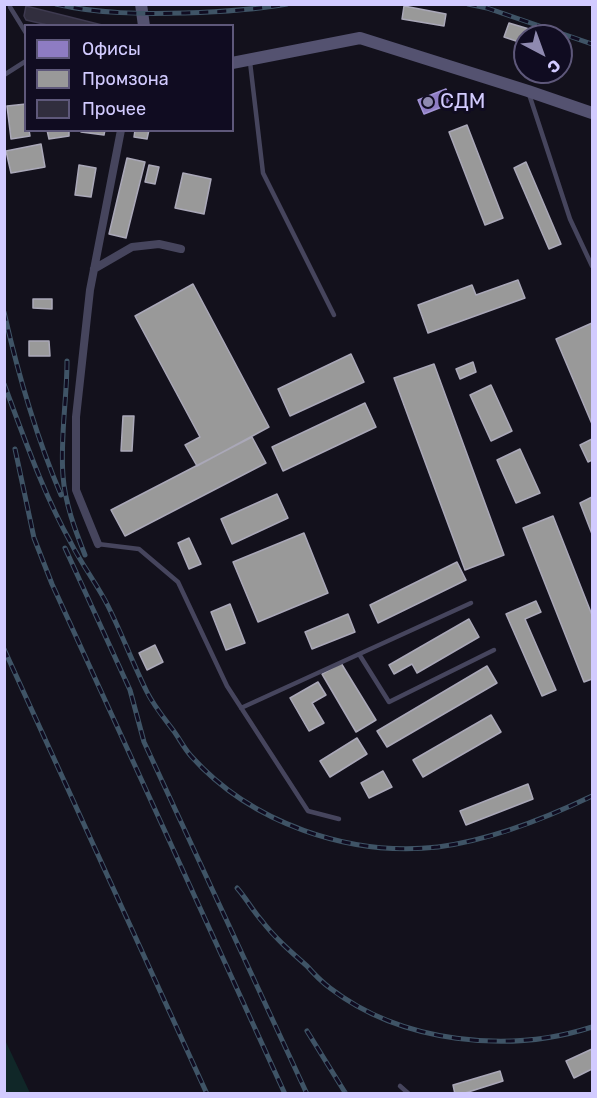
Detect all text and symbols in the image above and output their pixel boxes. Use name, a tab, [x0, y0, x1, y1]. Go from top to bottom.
legend	[24, 24, 234, 132]
north arrow	[513, 24, 573, 84]
text: Офисы	[82, 38, 141, 60]
text: С	[543, 56, 564, 77]
text: Промзона	[82, 68, 169, 90]
place label: СДМ	[440, 89, 486, 115]
marker: СДМ	[421, 95, 435, 109]
text: Прочее	[82, 98, 146, 120]

